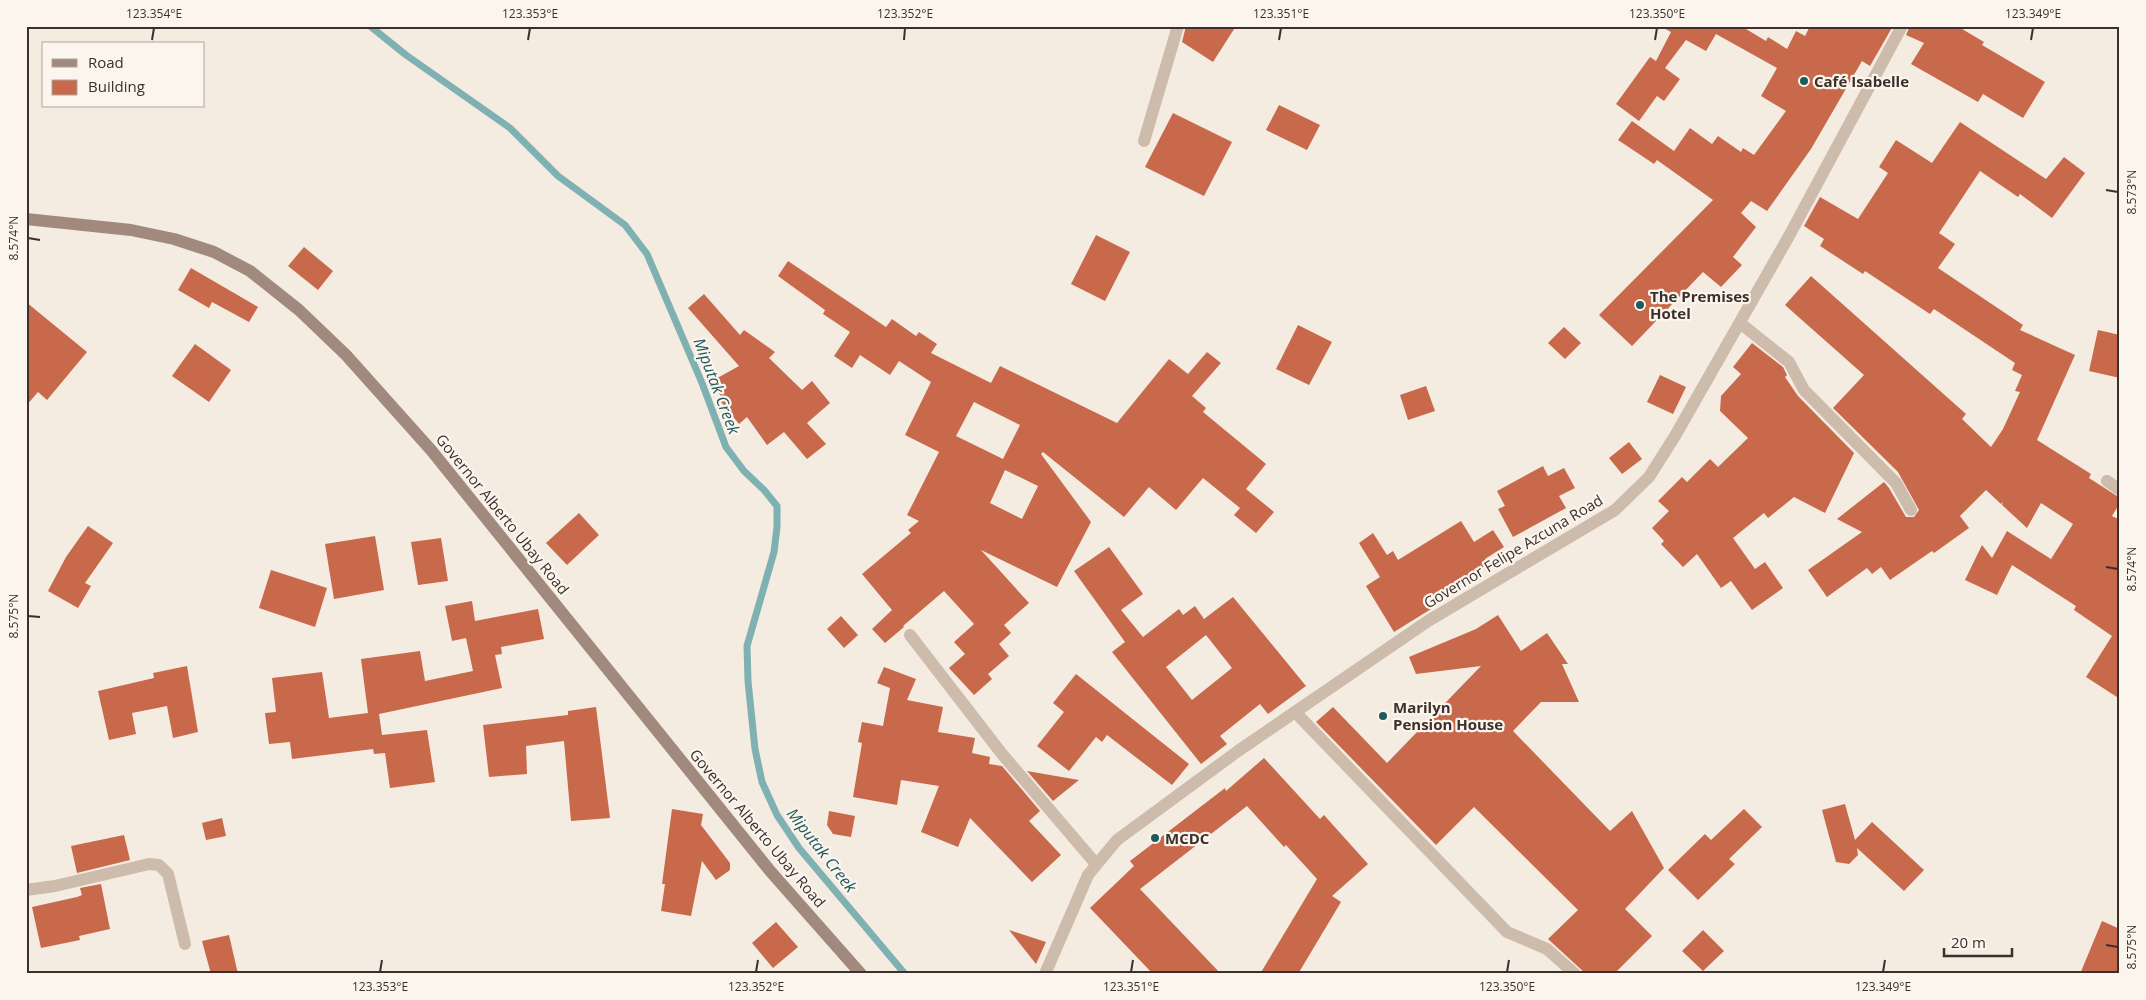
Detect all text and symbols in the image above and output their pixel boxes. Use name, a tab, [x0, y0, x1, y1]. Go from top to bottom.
text: 123.354°E	[126, 5, 182, 22]
text: 123.353°E	[502, 5, 558, 22]
text: 123.352°E	[877, 5, 933, 22]
text: 123.351°E	[1253, 5, 1309, 22]
text: 123.350°E	[1629, 5, 1685, 22]
text: 123.349°E	[2005, 5, 2061, 22]
legend	[42, 42, 205, 108]
text: Road	[88, 52, 124, 72]
place label: Café Isabelle	[1814, 71, 1909, 91]
marker: Café Isabelle	[1798, 75, 1810, 87]
text: Building	[88, 76, 145, 96]
text: 8.573°N	[2123, 170, 2140, 214]
text: 8.574°N	[5, 216, 22, 260]
place label: The Premises Hotel	[1650, 286, 1749, 323]
marker: The Premises Hotel	[1634, 299, 1646, 311]
water label: Miputak Creek	[689, 335, 746, 439]
street label: Governor Alberto Ubay Road	[432, 430, 574, 598]
street label: Governor Felipe Azcuna Road	[1420, 489, 1606, 613]
text: 8.574°N	[2123, 547, 2140, 591]
text: 8.575°N	[5, 594, 22, 638]
place label: Marilyn Pension House	[1393, 697, 1503, 734]
marker: Marilyn Pension House	[1377, 710, 1389, 722]
street label: Governor Alberto Ubay Road	[686, 745, 830, 911]
water label: Miputak Creek	[782, 803, 863, 898]
place label: MCDC	[1165, 828, 1210, 848]
marker: MCDC	[1149, 832, 1161, 844]
scale bar	[1944, 925, 2011, 957]
text: 8.575°N	[2123, 925, 2140, 969]
text: 20 m	[1951, 932, 1986, 952]
text: 123.353°E	[352, 978, 408, 995]
text: 123.352°E	[728, 978, 784, 995]
text: 123.351°E	[1103, 978, 1159, 995]
text: 123.350°E	[1479, 978, 1535, 995]
text: 123.349°E	[1855, 978, 1911, 995]

